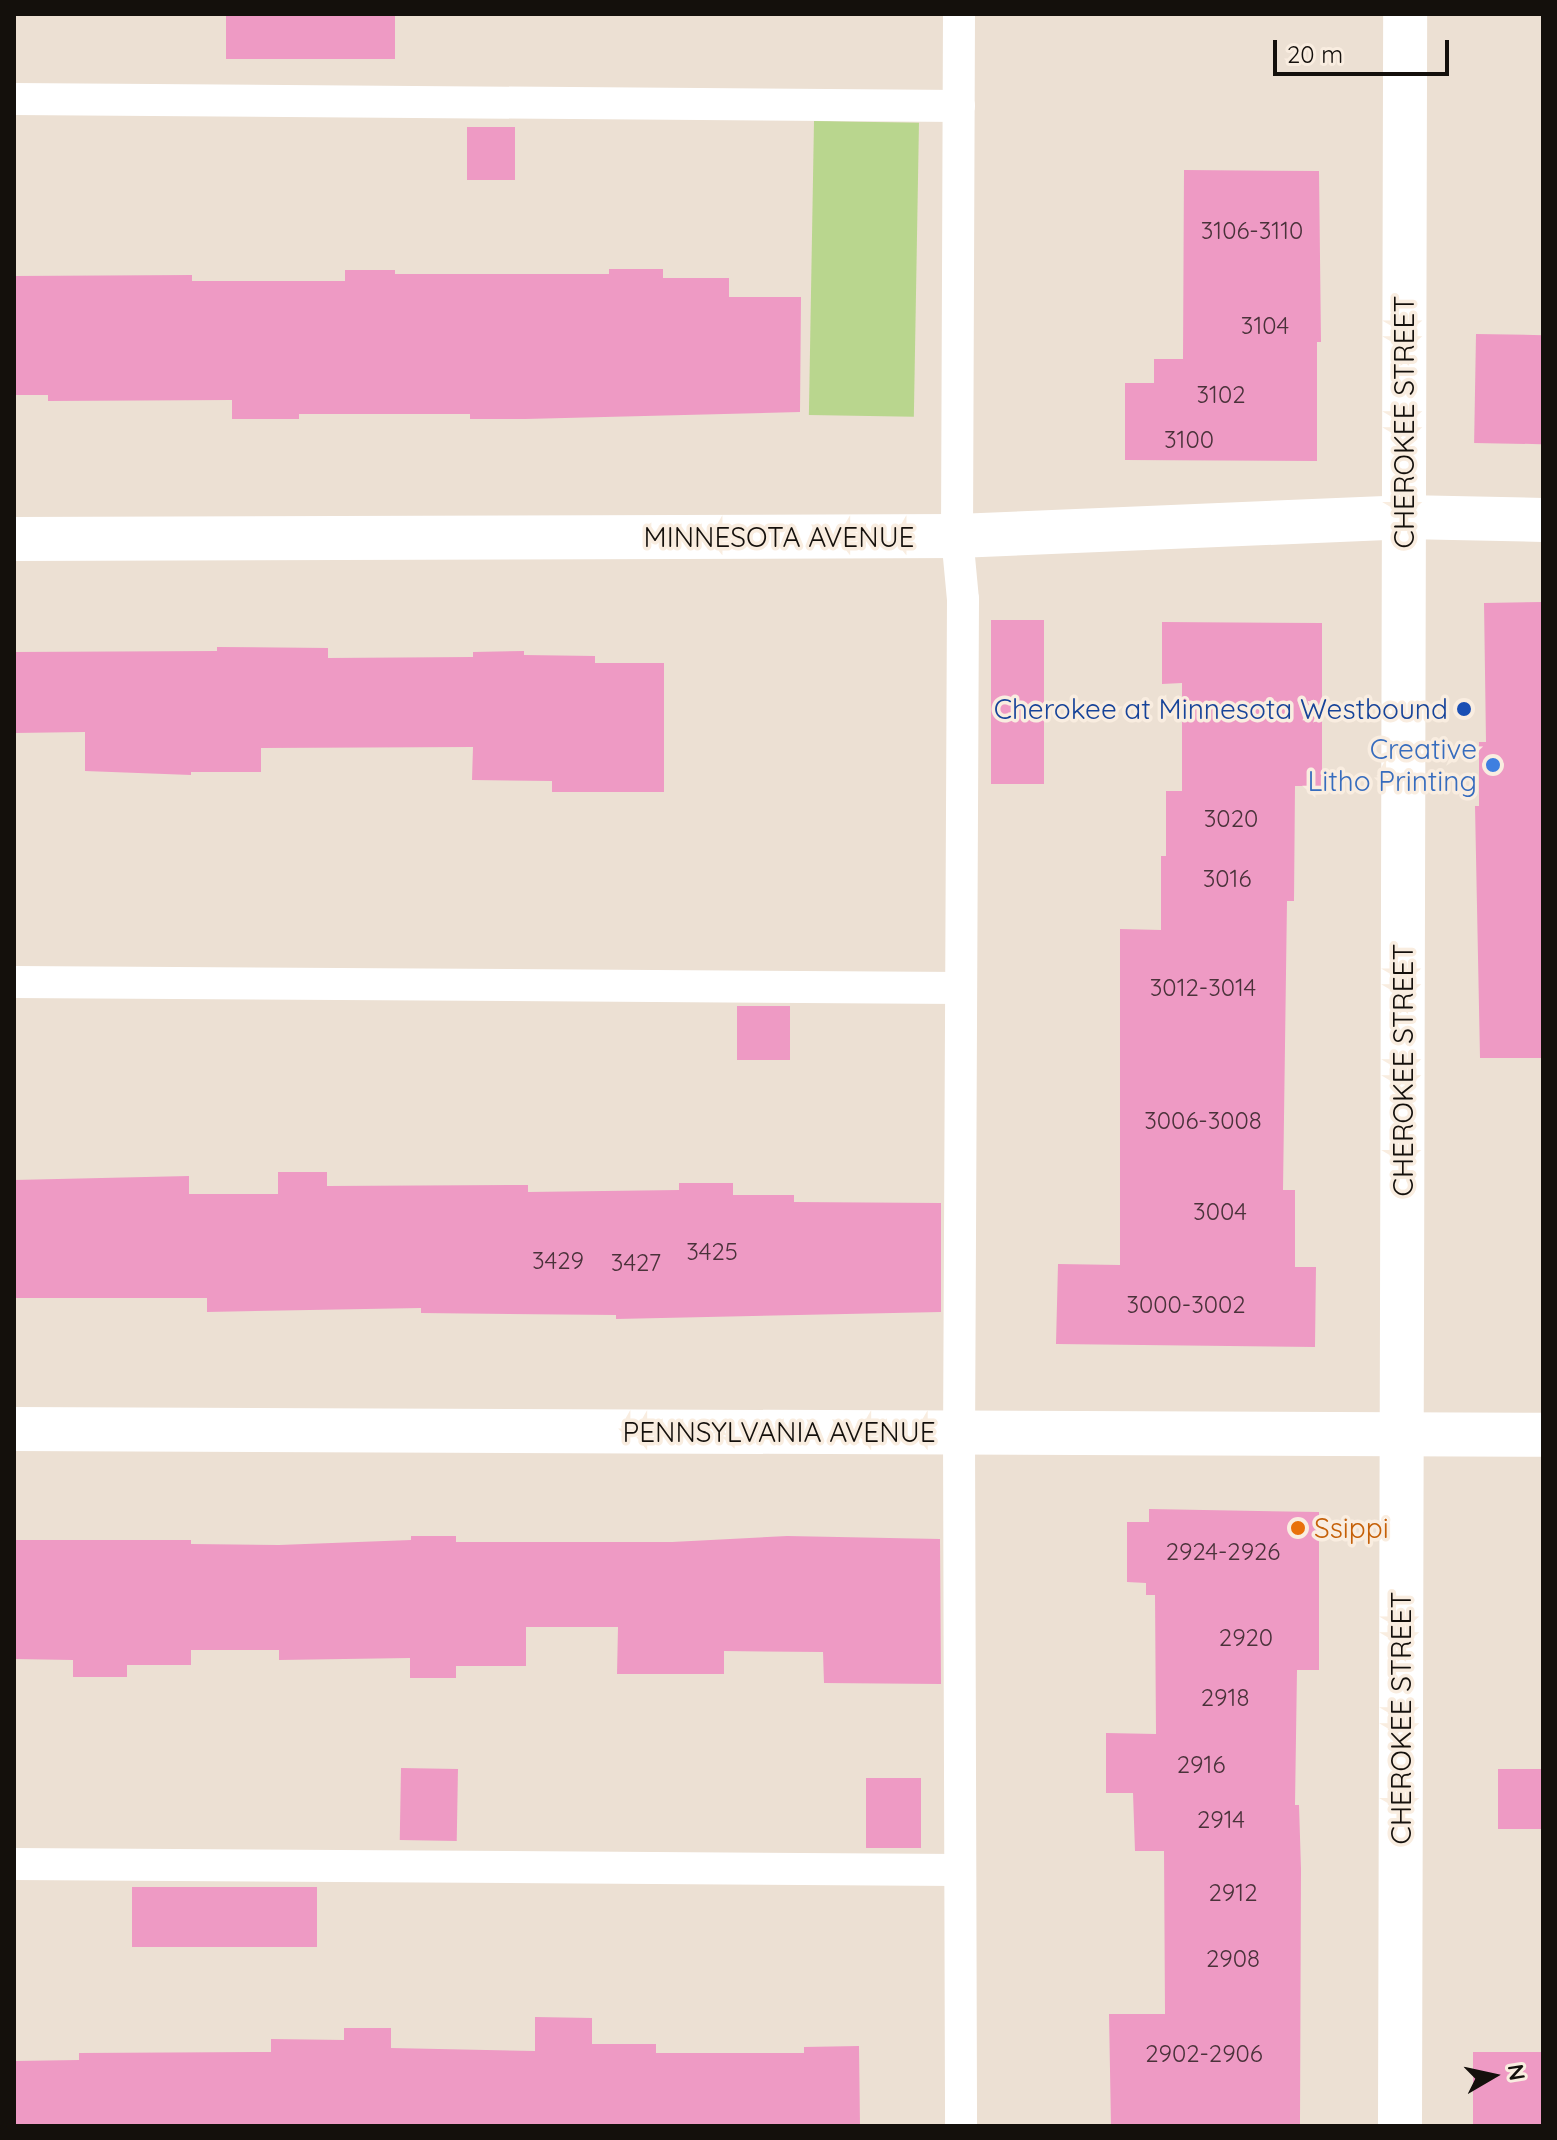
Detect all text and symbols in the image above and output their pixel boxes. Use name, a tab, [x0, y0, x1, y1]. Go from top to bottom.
scale bar	[1277, 24, 1453, 74]
text: 20 m	[1287, 39, 1343, 69]
house number: 3106-3110	[1201, 217, 1303, 245]
street label: CHEROKEE STREET	[1387, 296, 1421, 548]
house number: 3104	[1241, 312, 1289, 340]
house number: 3102	[1196, 381, 1246, 409]
house number: 3100	[1164, 426, 1214, 454]
street label: MINNESOTA AVENUE	[643, 520, 915, 554]
place label: Cherokee at Minnesota Westbound	[994, 692, 1448, 726]
marker: Cherokee at Minnesota Westbound	[1455, 700, 1473, 718]
place label: Creative Litho Printing	[1307, 732, 1477, 798]
marker: Creative Litho Printing	[1484, 756, 1502, 774]
house number: 3020	[1204, 805, 1258, 833]
house number: 3016	[1203, 865, 1251, 893]
street label: CHEROKEE STREET	[1386, 944, 1420, 1196]
house number: 3012-3014	[1150, 974, 1256, 1002]
house number: 3006-3008	[1144, 1107, 1262, 1135]
house number: 3004	[1193, 1198, 1247, 1226]
house number: 3425	[686, 1238, 738, 1266]
house number: 3429	[532, 1247, 584, 1275]
house number: 3427	[611, 1249, 661, 1277]
house number: 3000-3002	[1126, 1291, 1246, 1319]
street label: PENNSYLVANIA AVENUE	[622, 1415, 936, 1449]
place label: Ssippi	[1314, 1511, 1389, 1545]
marker: Ssippi	[1289, 1519, 1307, 1537]
house number: 2924-2926	[1166, 1538, 1280, 1566]
street label: CHEROKEE STREET	[1384, 1592, 1418, 1844]
house number: 2920	[1219, 1624, 1273, 1652]
house number: 2918	[1201, 1684, 1249, 1712]
house number: 2916	[1177, 1751, 1225, 1779]
house number: 2914	[1197, 1806, 1245, 1834]
house number: 2912	[1208, 1879, 1258, 1907]
house number: 2908	[1206, 1945, 1260, 1973]
north arrow	[1453, 2036, 1533, 2116]
house number: 2902-2906	[1145, 2040, 1263, 2068]
text: N	[1502, 2062, 1532, 2082]

